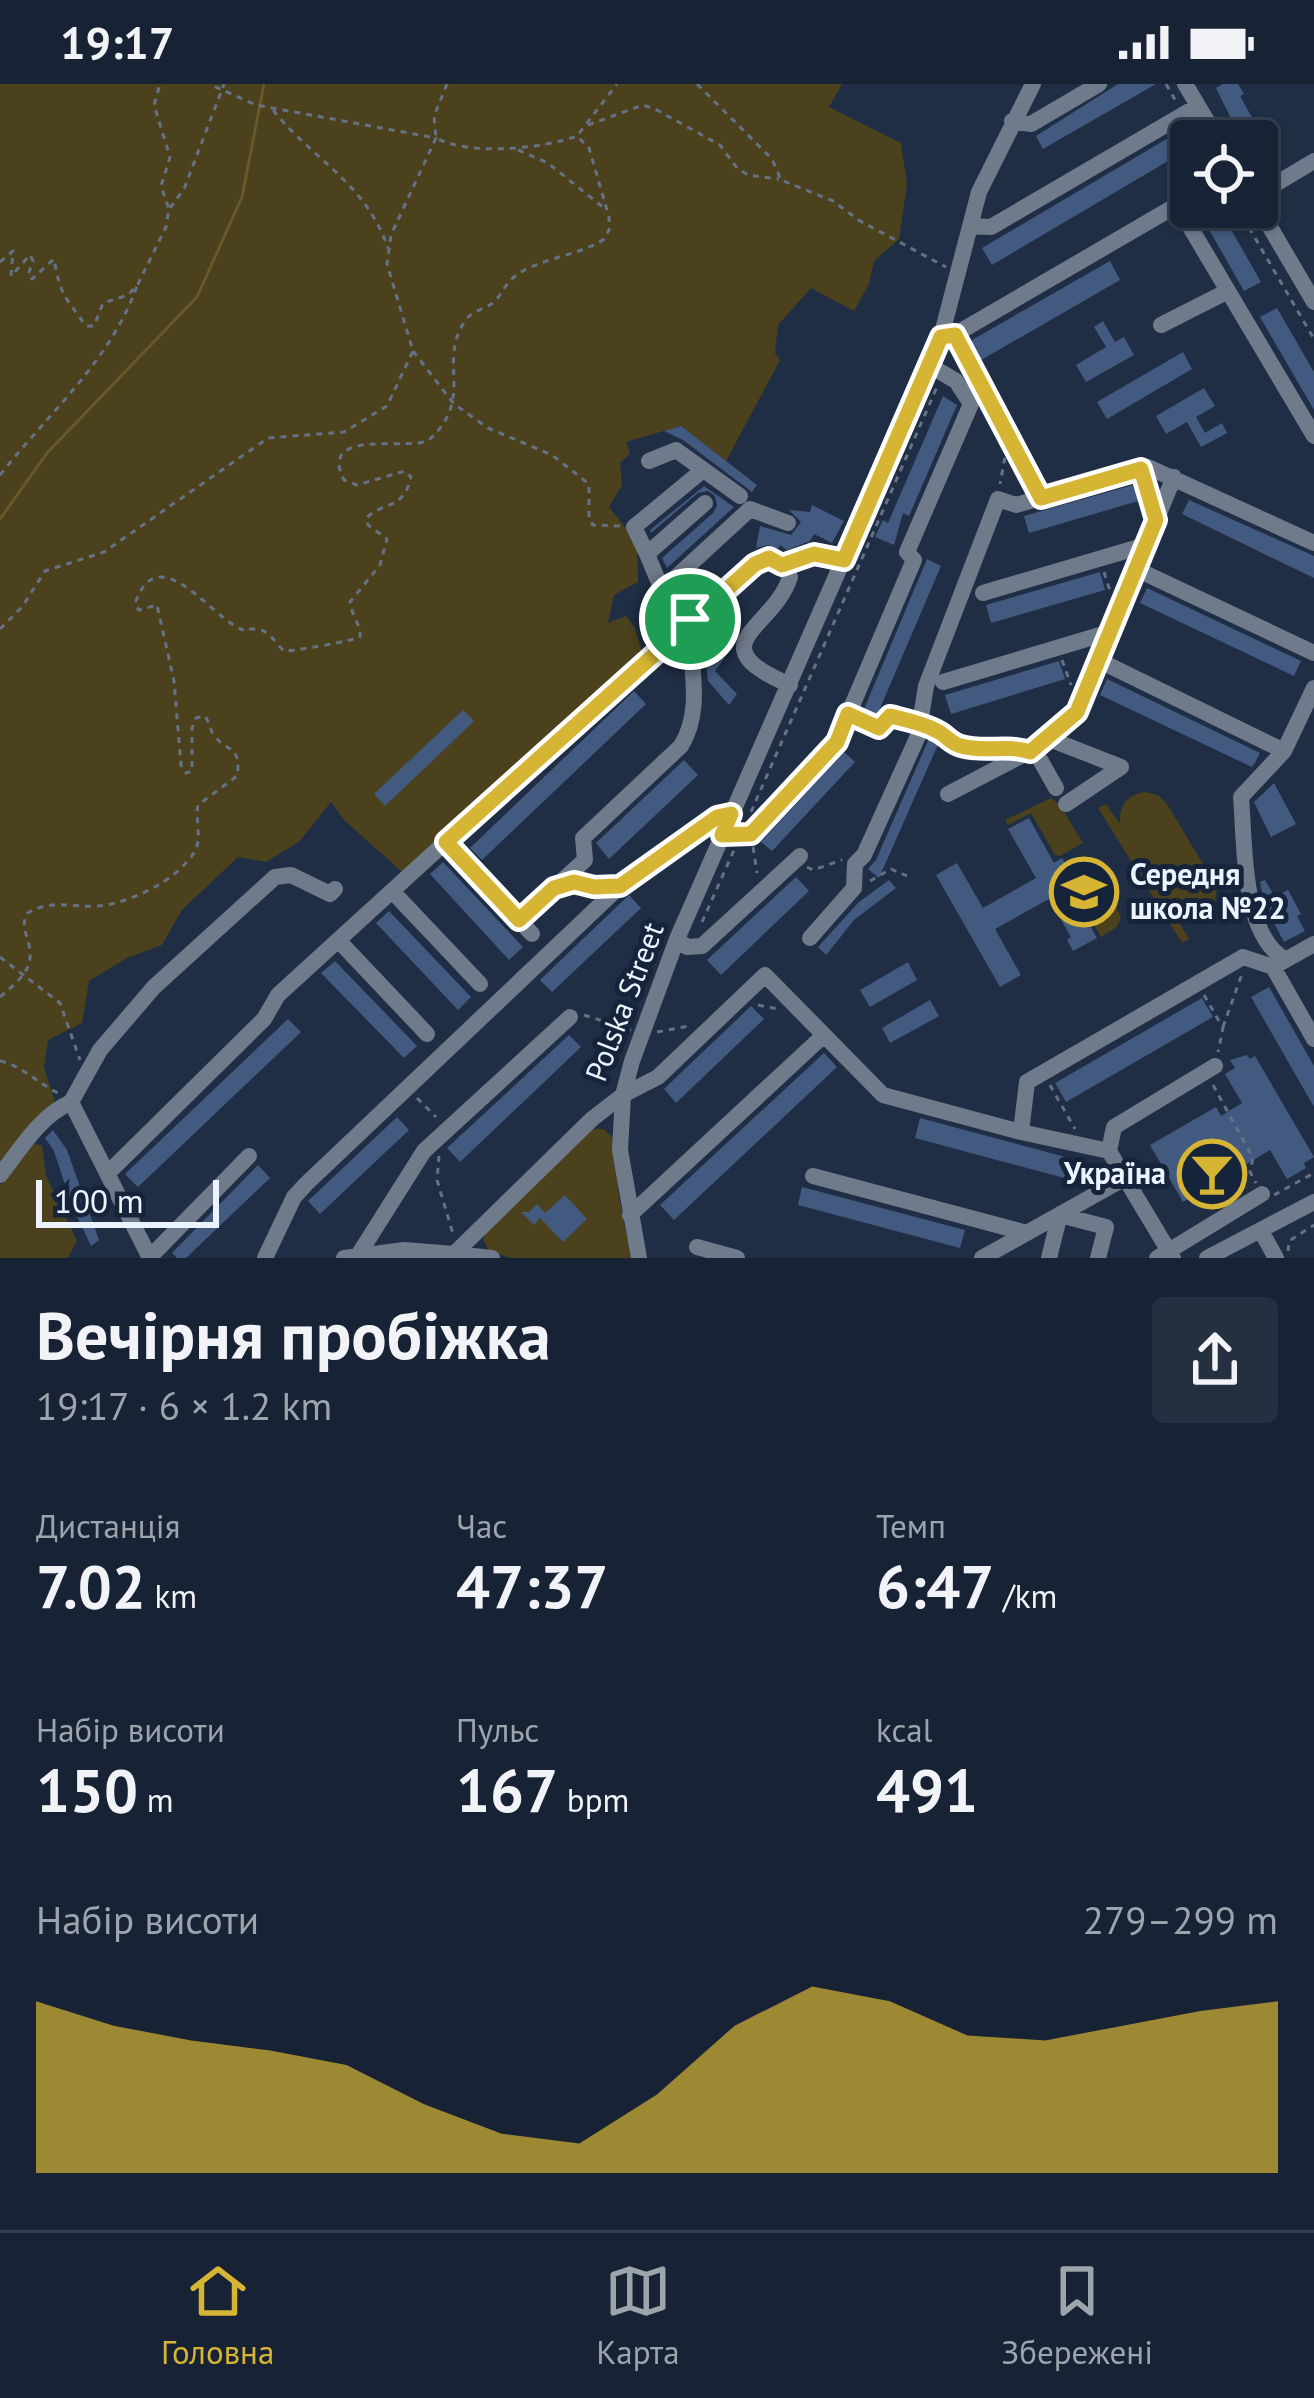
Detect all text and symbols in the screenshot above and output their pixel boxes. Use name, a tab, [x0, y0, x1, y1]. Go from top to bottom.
text: 19:17	[60, 13, 174, 71]
map controls	[1170, 120, 1278, 228]
button: locate	[1170, 120, 1278, 228]
pin	[639, 568, 741, 670]
icon: arrive	[657, 586, 723, 652]
place label: Середня школа №22	[1130, 854, 1286, 927]
school or university icon: Середня школа №22	[1049, 857, 1119, 927]
street label: Polska Street	[575, 916, 672, 1086]
bar icon: Україна	[1177, 1139, 1247, 1209]
place label: Україна	[1063, 1153, 1166, 1192]
scale bar	[36, 1174, 219, 1227]
text: 100 m	[54, 1179, 144, 1222]
text: Вечірня пробіжка	[36, 1292, 551, 1377]
button: share	[1152, 1297, 1278, 1423]
text: 19:17 · 6 × 1.2 km	[36, 1380, 332, 1431]
text: Дистанція	[36, 1504, 180, 1547]
text: Час	[456, 1504, 507, 1547]
text: Темп	[876, 1504, 946, 1547]
text: 7.02	[36, 1547, 146, 1625]
text: 47:37	[456, 1547, 608, 1625]
text: 6:47	[876, 1547, 994, 1625]
text: km	[146, 1574, 197, 1617]
text: /km	[994, 1574, 1057, 1617]
text: Набір висоти	[36, 1708, 225, 1751]
text: Пульс	[456, 1708, 539, 1751]
text: kcal	[876, 1708, 932, 1751]
text: 150	[36, 1751, 138, 1829]
text: 167	[456, 1751, 558, 1829]
text: 491	[876, 1751, 978, 1829]
text: m	[138, 1778, 174, 1821]
text: bpm	[558, 1778, 629, 1821]
text: Набір висоти	[36, 1894, 259, 1945]
text: 279–299 m	[1083, 1894, 1278, 1945]
tab: Головна	[161, 2258, 274, 2373]
tab: Карта	[596, 2258, 680, 2373]
tab: Збережені	[1001, 2258, 1153, 2373]

